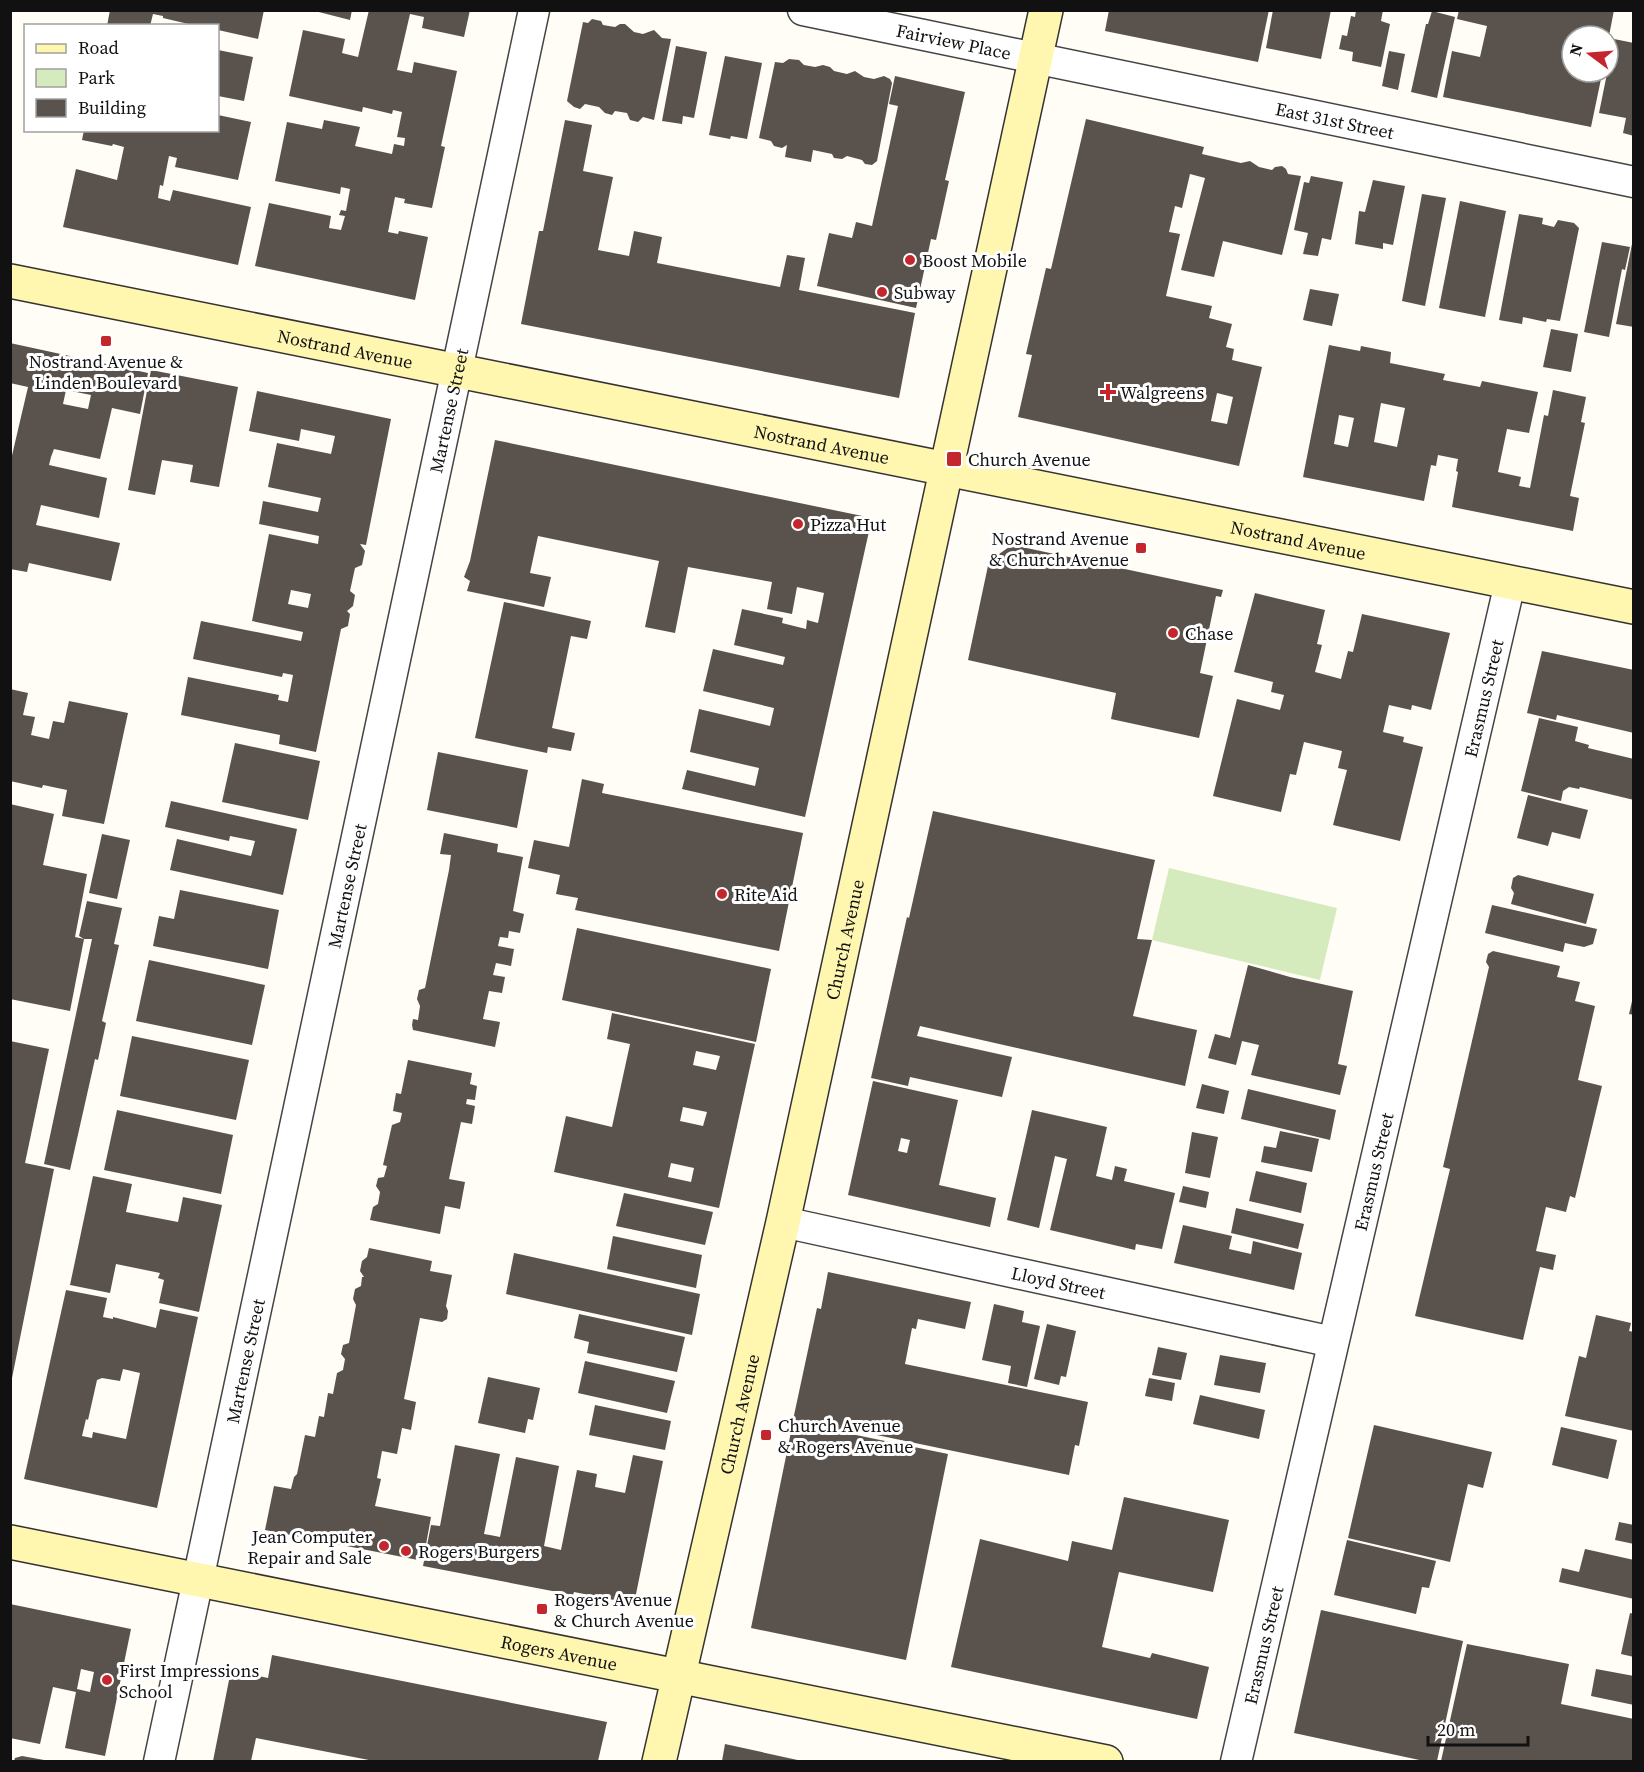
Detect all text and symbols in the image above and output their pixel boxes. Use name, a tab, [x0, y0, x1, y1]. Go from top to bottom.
street label: Fairview Place	[894, 17, 1013, 65]
legend	[24, 24, 219, 132]
north arrow	[1560, 24, 1620, 84]
text: Road	[78, 35, 119, 60]
text: N	[1563, 41, 1588, 58]
text: Park	[78, 65, 115, 90]
text: Building	[78, 95, 146, 120]
street label: East 31st Street	[1273, 96, 1396, 145]
place label: Boost Mobile	[922, 248, 1027, 273]
marker: Boost Mobile	[903, 253, 917, 267]
place label: Subway	[894, 280, 956, 305]
marker: Subway	[875, 285, 889, 299]
street label: Nostrand Avenue	[275, 323, 415, 374]
marker: Nostrand Avenue & Linden Boulevard	[99, 334, 113, 348]
street label: Martense Street	[423, 346, 474, 475]
place label: Nostrand Avenue & Linden Boulevard	[29, 349, 183, 395]
place label: Walgreens	[1120, 380, 1204, 405]
marker: Walgreens	[1101, 385, 1115, 399]
street label: Nostrand Avenue	[752, 418, 892, 470]
place label: Church Avenue	[968, 447, 1091, 472]
marker: Church Avenue	[945, 450, 963, 468]
place label: Pizza Hut	[810, 512, 886, 537]
street label: Nostrand Avenue	[1228, 514, 1368, 565]
marker: Pizza Hut	[791, 517, 805, 531]
place label: Nostrand Avenue & Church Avenue	[989, 526, 1129, 572]
marker: Nostrand Avenue & Church Avenue	[1134, 541, 1148, 555]
place label: Chase	[1185, 621, 1233, 646]
marker: Chase	[1166, 626, 1180, 640]
street label: Erasmus Street	[1457, 637, 1509, 760]
street label: Martense Street	[321, 821, 372, 950]
street label: Church Avenue	[819, 877, 870, 1002]
place label: Rite Aid	[734, 882, 798, 907]
marker: Rite Aid	[715, 887, 729, 901]
street label: Erasmus Street	[1347, 1110, 1399, 1233]
street label: Lloyd Street	[1009, 1260, 1108, 1305]
street label: Martense Street	[219, 1296, 270, 1426]
street label: Church Avenue	[713, 1351, 765, 1477]
place label: Church Avenue & Rogers Avenue	[778, 1413, 913, 1459]
marker: Church Avenue & Rogers Avenue	[759, 1428, 773, 1442]
place label: Jean Computer Repair and Sale	[247, 1524, 372, 1570]
marker: Jean Computer Repair and Sale	[377, 1539, 391, 1553]
place label: Rogers Burgers	[418, 1539, 540, 1564]
marker: Rogers Burgers	[399, 1544, 413, 1558]
street label: Erasmus Street	[1237, 1583, 1289, 1707]
place label: Rogers Avenue & Church Avenue	[554, 1587, 694, 1633]
marker: Rogers Avenue & Church Avenue	[535, 1602, 549, 1616]
street label: Rogers Avenue	[499, 1628, 620, 1676]
place label: First Impressions School	[119, 1658, 259, 1704]
marker: First Impressions School	[100, 1673, 114, 1687]
scale bar	[1428, 1709, 1528, 1747]
text: 20 m	[1437, 1717, 1475, 1742]

